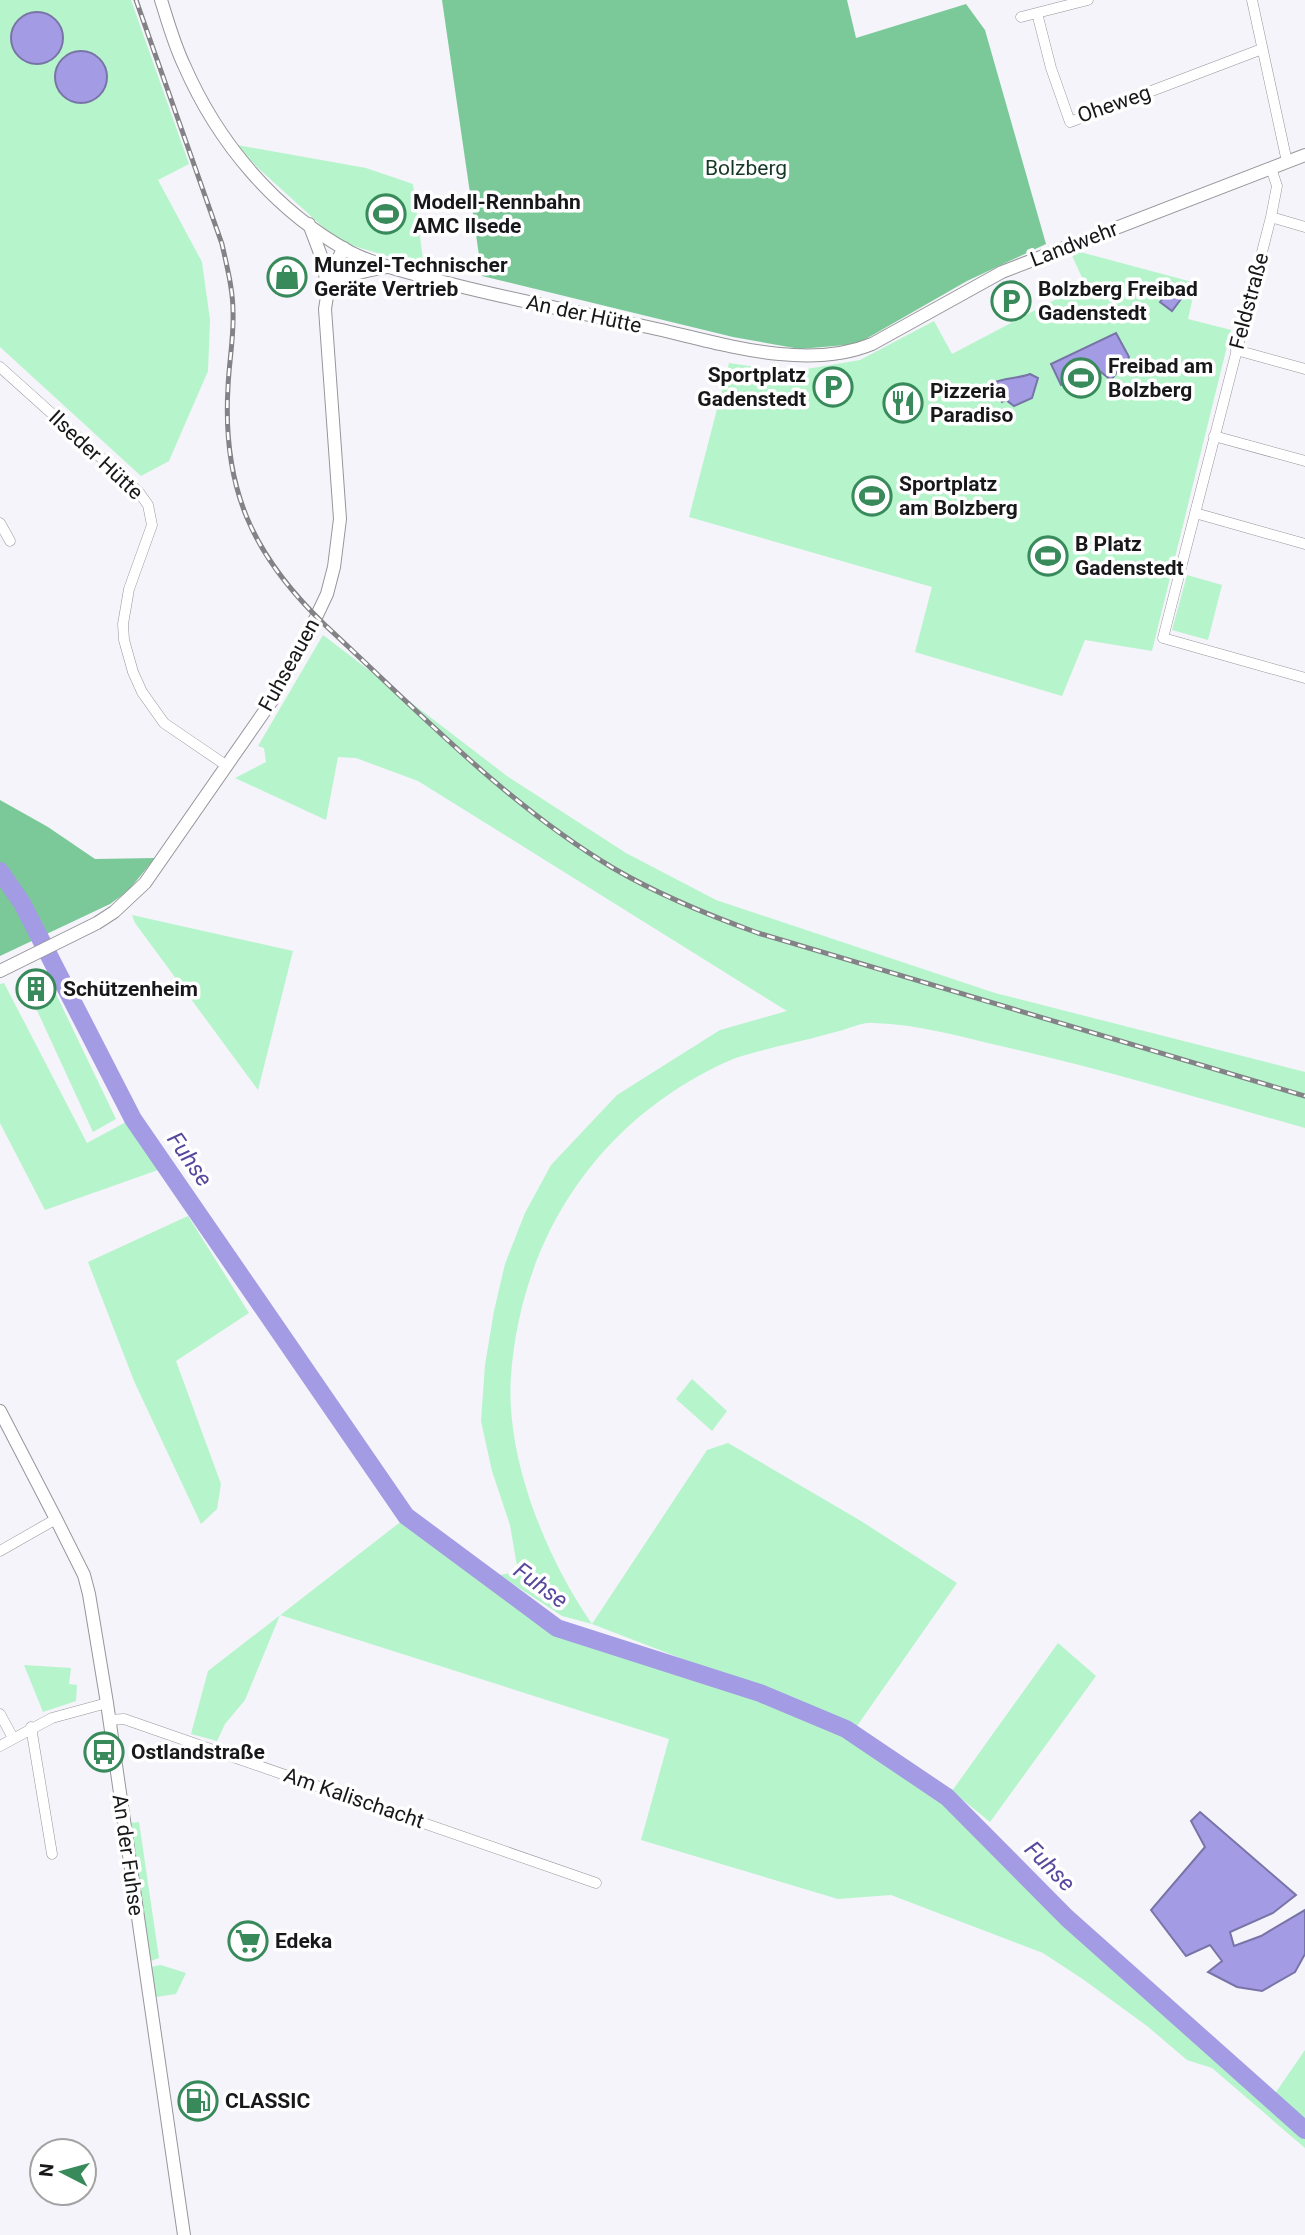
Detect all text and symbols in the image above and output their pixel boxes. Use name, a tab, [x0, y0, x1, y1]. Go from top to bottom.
street label: Oheweg	[1074, 80, 1154, 128]
park label: Bolzberg	[705, 156, 787, 180]
place label: Modell-Rennbahn AMC Ilsede	[413, 190, 581, 238]
sports icon: Modell-Rennbahn AMC Ilsede	[365, 193, 407, 235]
street label: Landwehr	[1027, 216, 1121, 272]
street label: Feldstraße	[1225, 250, 1273, 352]
place label: Munzel-Technischer Geräte Vertrieb	[314, 253, 508, 301]
shop icon: Munzel-Technischer Geräte Vertrieb	[266, 256, 308, 298]
place label: Bolzberg Freibad Gadenstedt	[1038, 277, 1198, 325]
parking icon: Bolzberg Freibad Gadenstedt	[990, 280, 1032, 322]
street label: An der Hütte	[524, 290, 644, 338]
place label: Freibad am Bolzberg	[1108, 354, 1213, 402]
sports icon: Freibad am Bolzberg	[1060, 357, 1102, 399]
place label: Sportplatz Gadenstedt	[697, 363, 806, 411]
parking icon: Sportplatz Gadenstedt	[812, 366, 854, 408]
place label: Pizzeria Paradiso	[930, 379, 1013, 427]
restaurant icon: Pizzeria Paradiso	[882, 382, 924, 424]
street label: Ilseder Hütte	[44, 405, 148, 505]
place label: Sportplatz am Bolzberg	[899, 472, 1018, 520]
sports icon: Sportplatz am Bolzberg	[851, 475, 893, 517]
place label: B Platz Gadenstedt	[1075, 532, 1184, 580]
sports icon: B Platz Gadenstedt	[1027, 535, 1069, 577]
street label: Fuhseauen	[254, 614, 324, 716]
building icon: Schützenheim	[15, 968, 57, 1010]
place label: Schützenheim	[63, 977, 198, 1001]
water label: Fuhse	[161, 1127, 218, 1192]
water label: Fuhse	[508, 1557, 573, 1614]
bus stop icon: Ostlandstraße	[83, 1731, 125, 1773]
place label: Ostlandstraße	[131, 1740, 265, 1764]
street label: Am Kalischacht	[281, 1763, 427, 1833]
street label: An der Fuhse	[108, 1793, 148, 1917]
water label: Fuhse	[1019, 1836, 1081, 1897]
supermarket icon: Edeka	[227, 1920, 269, 1962]
place label: Edeka	[275, 1929, 332, 1953]
fuel station icon: CLASSIC	[177, 2080, 219, 2122]
place label: CLASSIC	[225, 2089, 310, 2113]
north arrow	[28, 2137, 98, 2207]
text: N	[34, 2162, 59, 2178]

